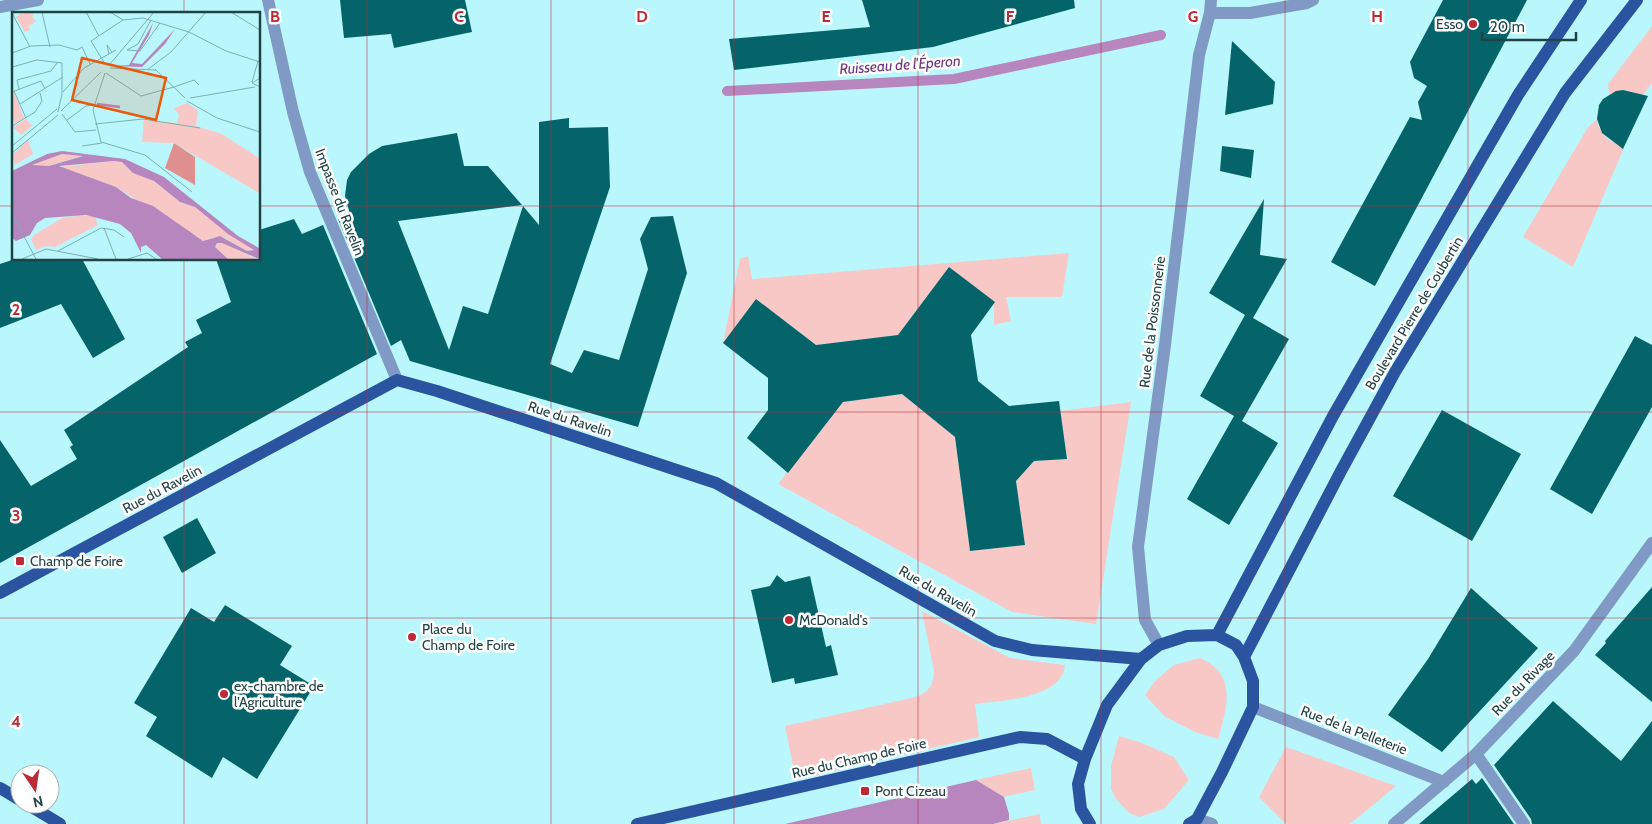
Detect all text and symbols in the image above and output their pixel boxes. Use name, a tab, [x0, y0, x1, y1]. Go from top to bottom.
text: B	[270, 7, 280, 26]
text: C	[454, 7, 464, 26]
text: D	[636, 7, 648, 26]
text: E	[821, 7, 831, 26]
text: F	[1006, 7, 1015, 26]
text: G	[1188, 7, 1198, 26]
text: H	[1371, 7, 1383, 26]
scale bar	[1482, 10, 1576, 42]
inset map	[12, 12, 260, 260]
place label: Esso	[1436, 15, 1463, 33]
marker: Esso	[1467, 18, 1479, 30]
text: 20 m	[1490, 18, 1525, 36]
water label: Ruisseau de l'Éperon	[839, 50, 961, 78]
street label: Impasse du Ravelin	[311, 146, 369, 258]
street label: Boulevard Pierre de Coubertin	[1361, 233, 1467, 393]
street label: Rue de la Poissonnerie	[1135, 255, 1169, 389]
text: 2	[12, 300, 20, 319]
street label: Rue du Ravelin	[526, 397, 614, 441]
street label: Rue du Ravelin	[119, 461, 205, 517]
text: 3	[12, 506, 20, 525]
place label: Champ de Foire	[30, 552, 123, 570]
marker: Champ de Foire	[14, 555, 26, 567]
street label: Rue du Ravelin	[896, 561, 980, 621]
place label: McDonald's	[799, 611, 868, 629]
marker: McDonald's	[783, 614, 795, 626]
place label: Place du Champ de Foire	[422, 620, 515, 654]
marker: Place du Champ de Foire	[406, 631, 418, 643]
street label: Rue du Rivage	[1488, 647, 1558, 719]
place label: ex-chambre de l'Agriculture	[234, 677, 324, 711]
marker: ex-chambre de l'Agriculture	[218, 688, 230, 700]
street label: Rue de la Pelleterie	[1298, 701, 1410, 759]
text: 4	[11, 712, 21, 731]
street label: Rue du Champ de Foire	[790, 734, 928, 782]
north arrow	[10, 764, 60, 814]
place label: Pont Cizeau	[875, 782, 946, 800]
marker: Pont Cizeau	[859, 785, 871, 797]
text: N	[31, 792, 45, 812]

